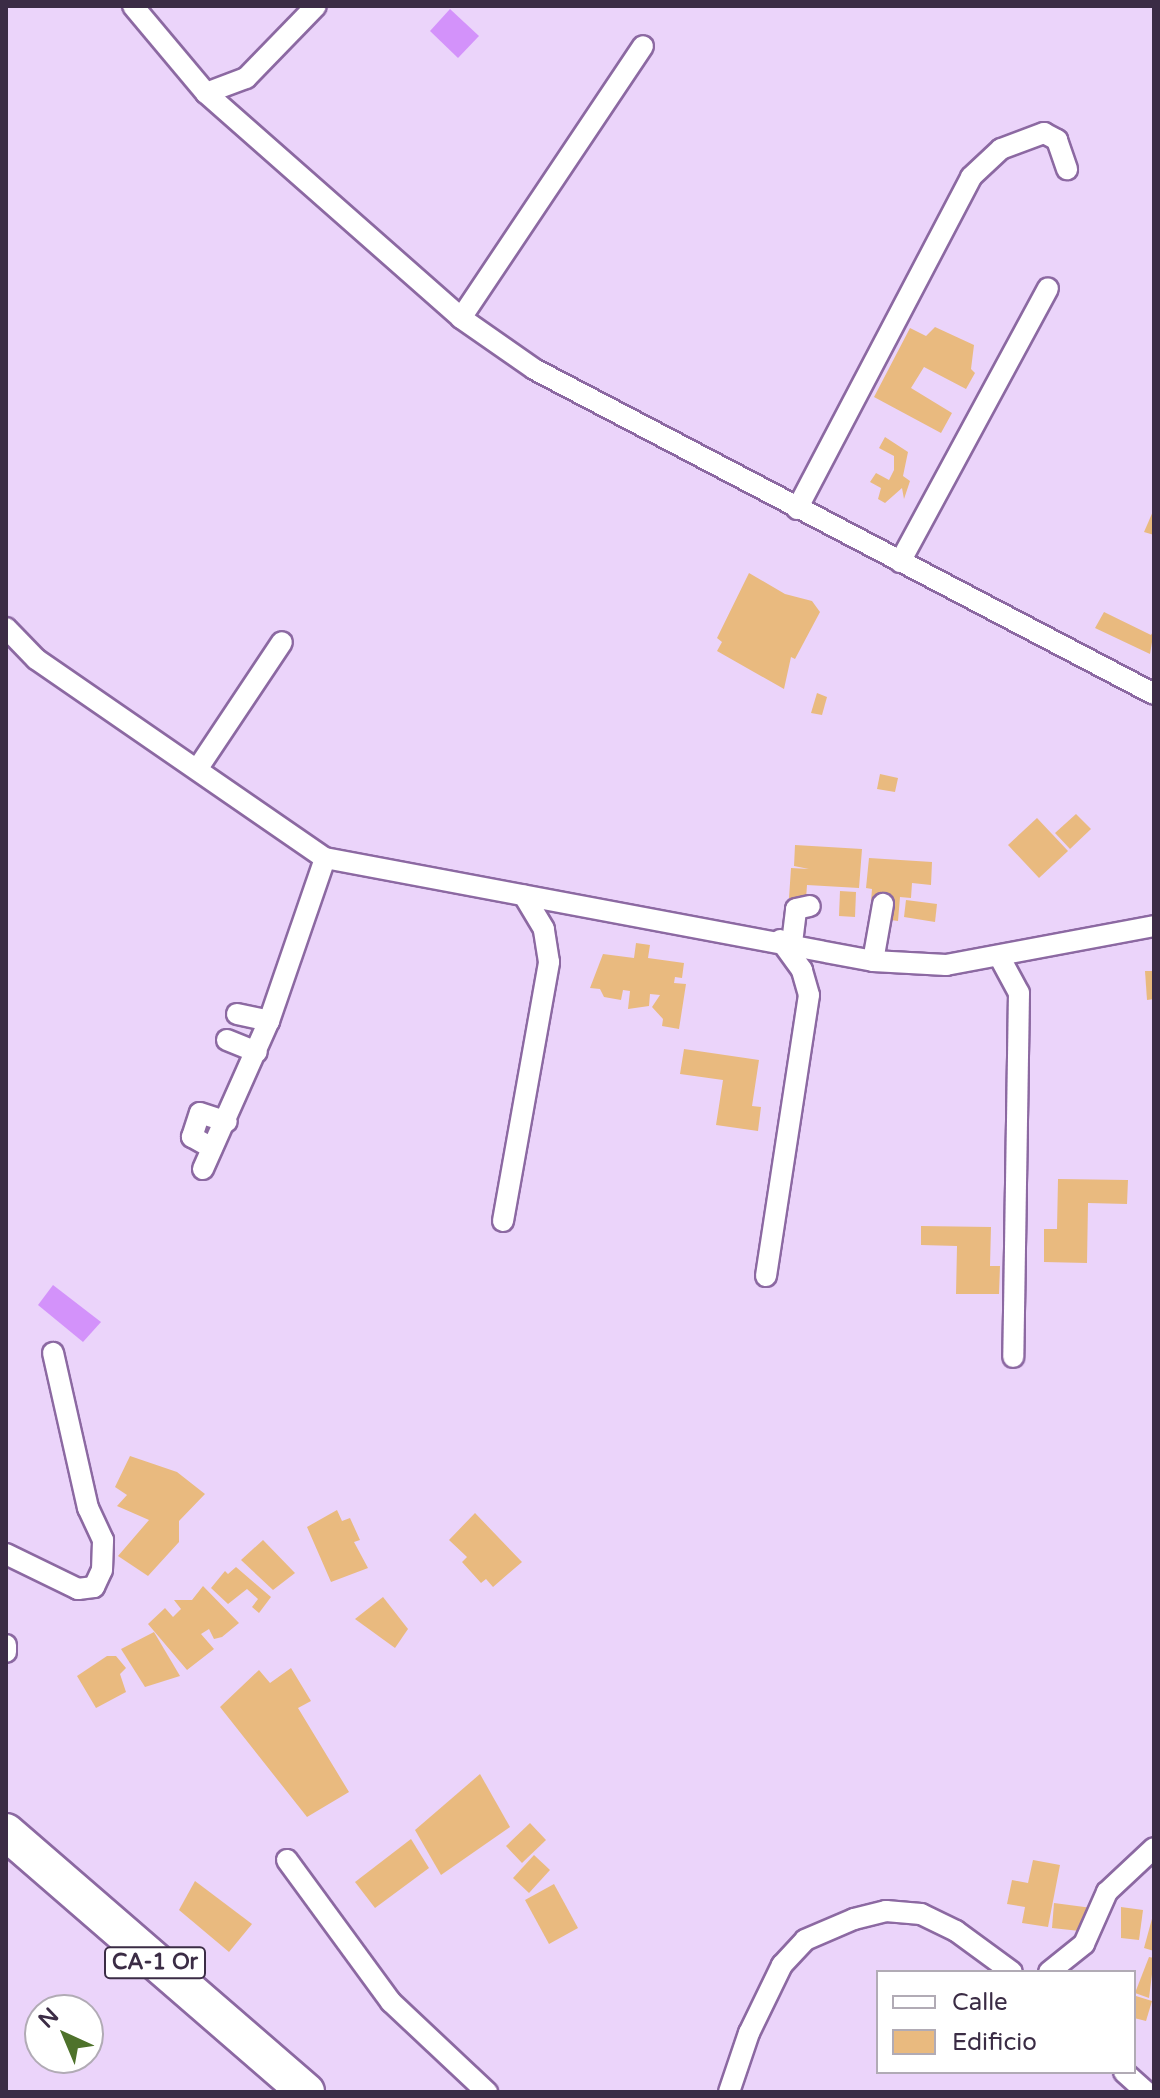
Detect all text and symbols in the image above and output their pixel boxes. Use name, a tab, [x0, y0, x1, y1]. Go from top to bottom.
road number: CA-1 Or	[103, 1945, 207, 1981]
legend	[876, 1970, 1136, 2074]
text: Calle	[952, 1988, 1008, 2017]
north arrow	[24, 1994, 104, 2074]
text: N	[33, 2003, 64, 2034]
text: Edificio	[952, 2028, 1037, 2057]

